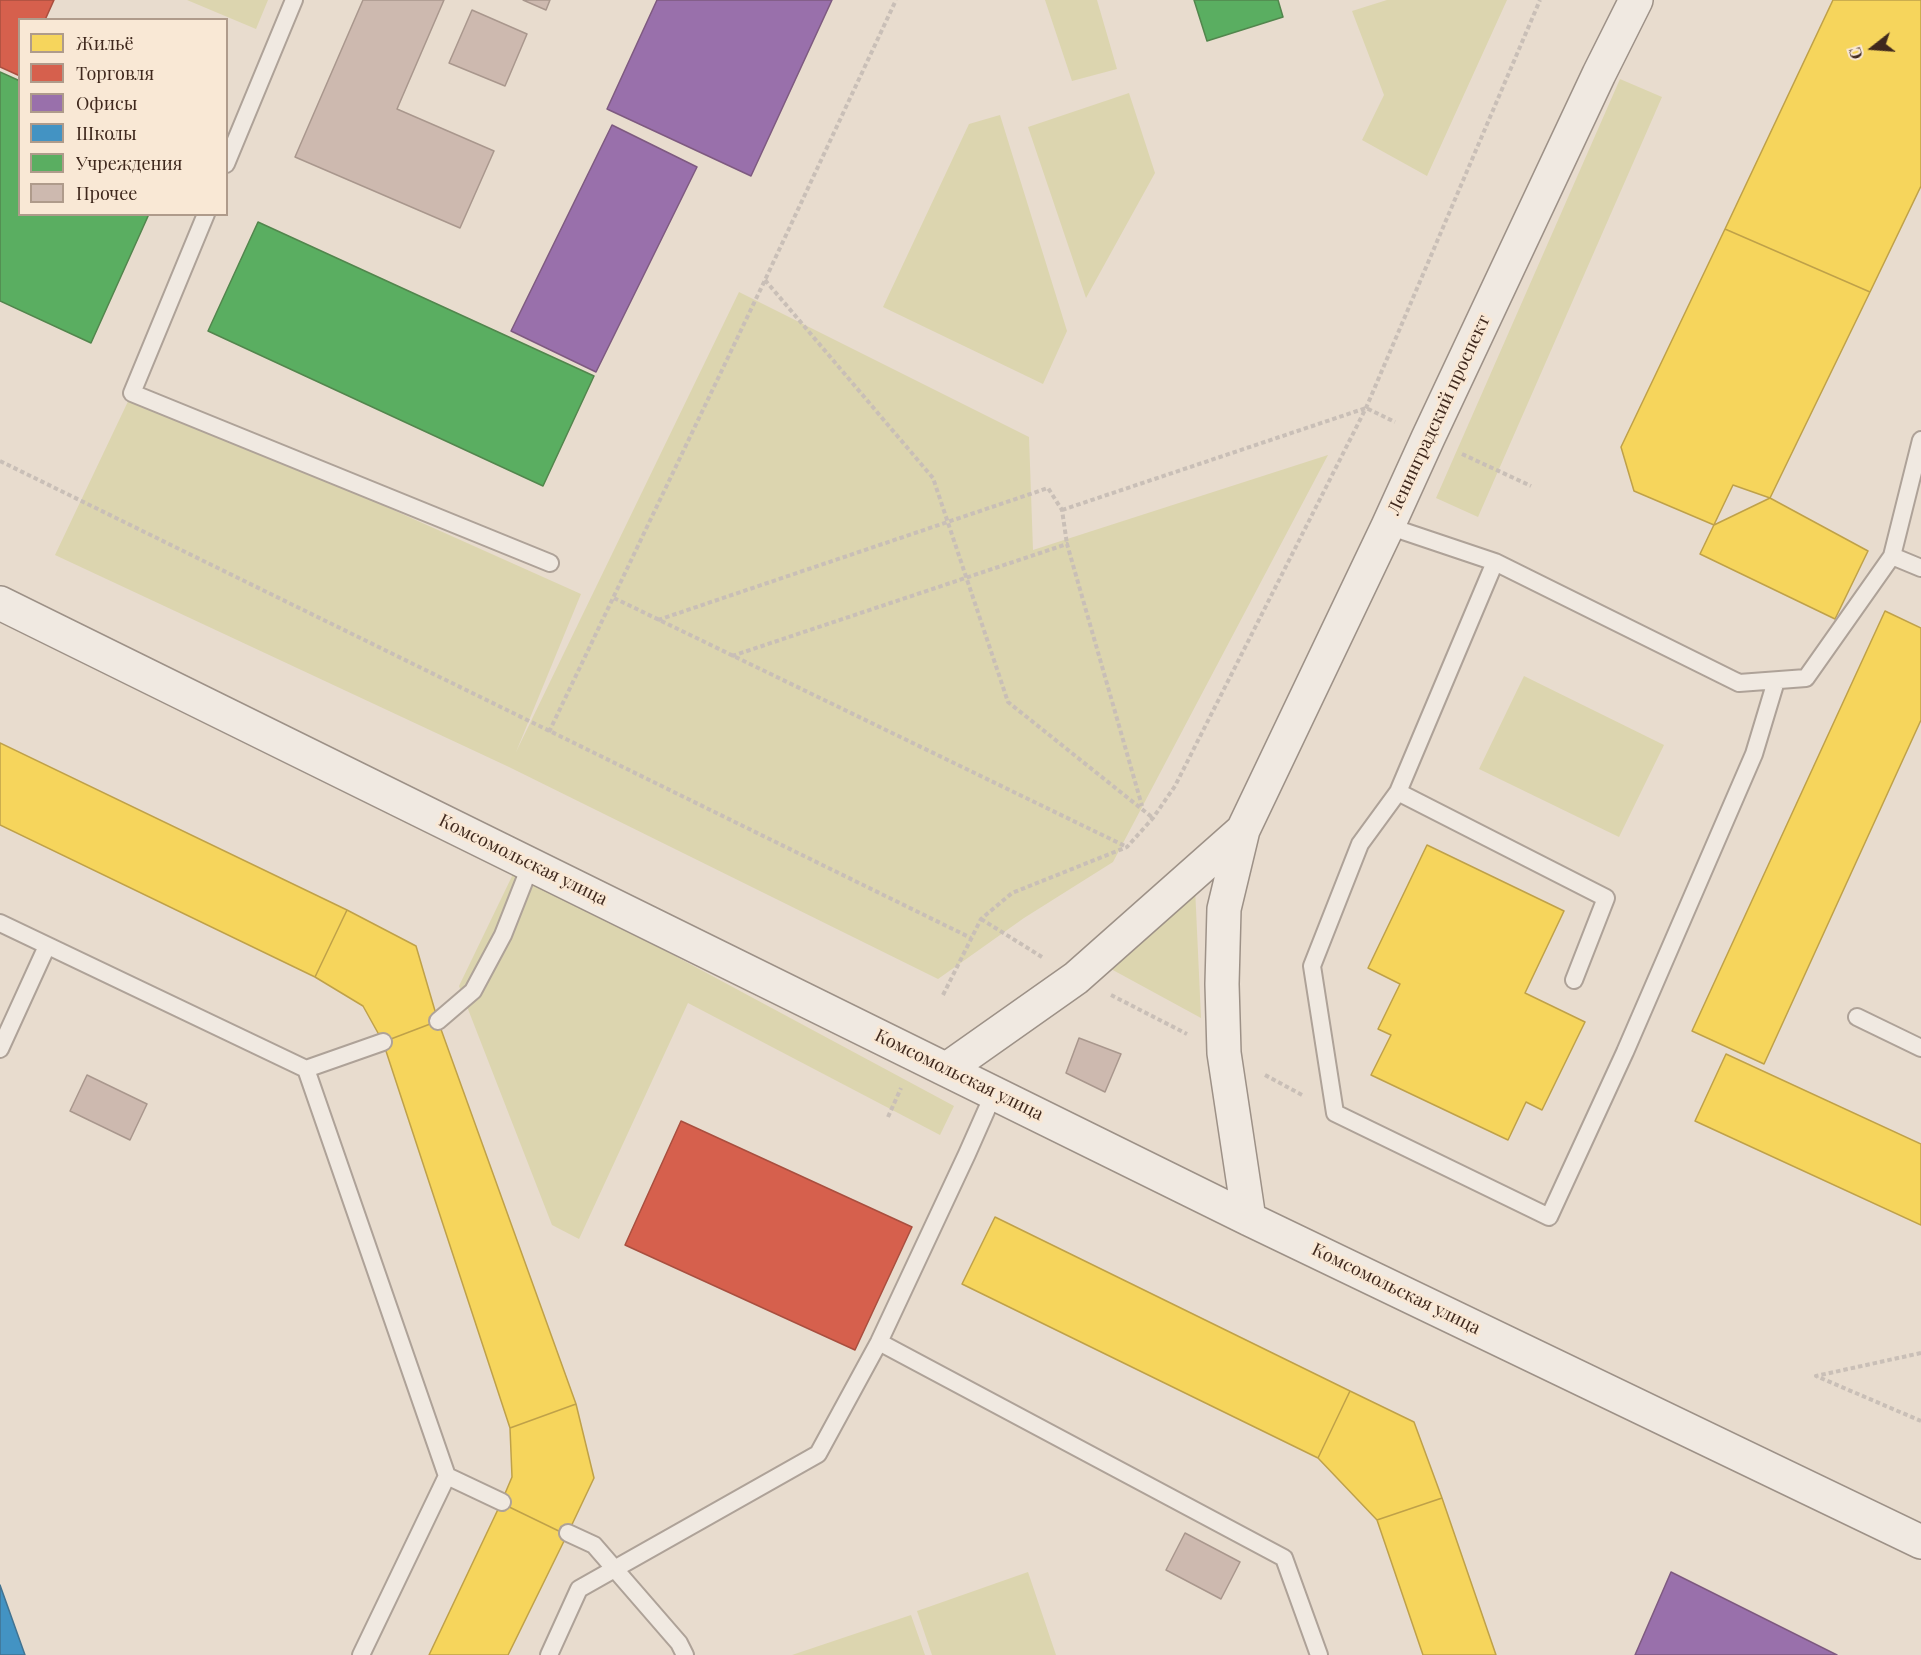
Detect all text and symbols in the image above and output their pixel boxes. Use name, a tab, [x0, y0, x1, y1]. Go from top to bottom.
legend	[18, 18, 228, 216]
north arrow	[1843, 18, 1903, 78]
text: Жильё	[76, 31, 134, 55]
text: С	[1844, 45, 1867, 62]
text: Торговля	[76, 61, 154, 85]
text: Офисы	[76, 91, 137, 115]
text: Школы	[76, 121, 137, 145]
text: Учреждения	[76, 151, 182, 175]
text: Прочее	[76, 181, 137, 205]
street label: Ленинградский проспект	[1383, 312, 1495, 518]
street label: Комсомольская улица	[435, 810, 611, 910]
street label: Комсомольская улица	[871, 1025, 1047, 1125]
street label: Комсомольская улица	[1308, 1239, 1484, 1339]

